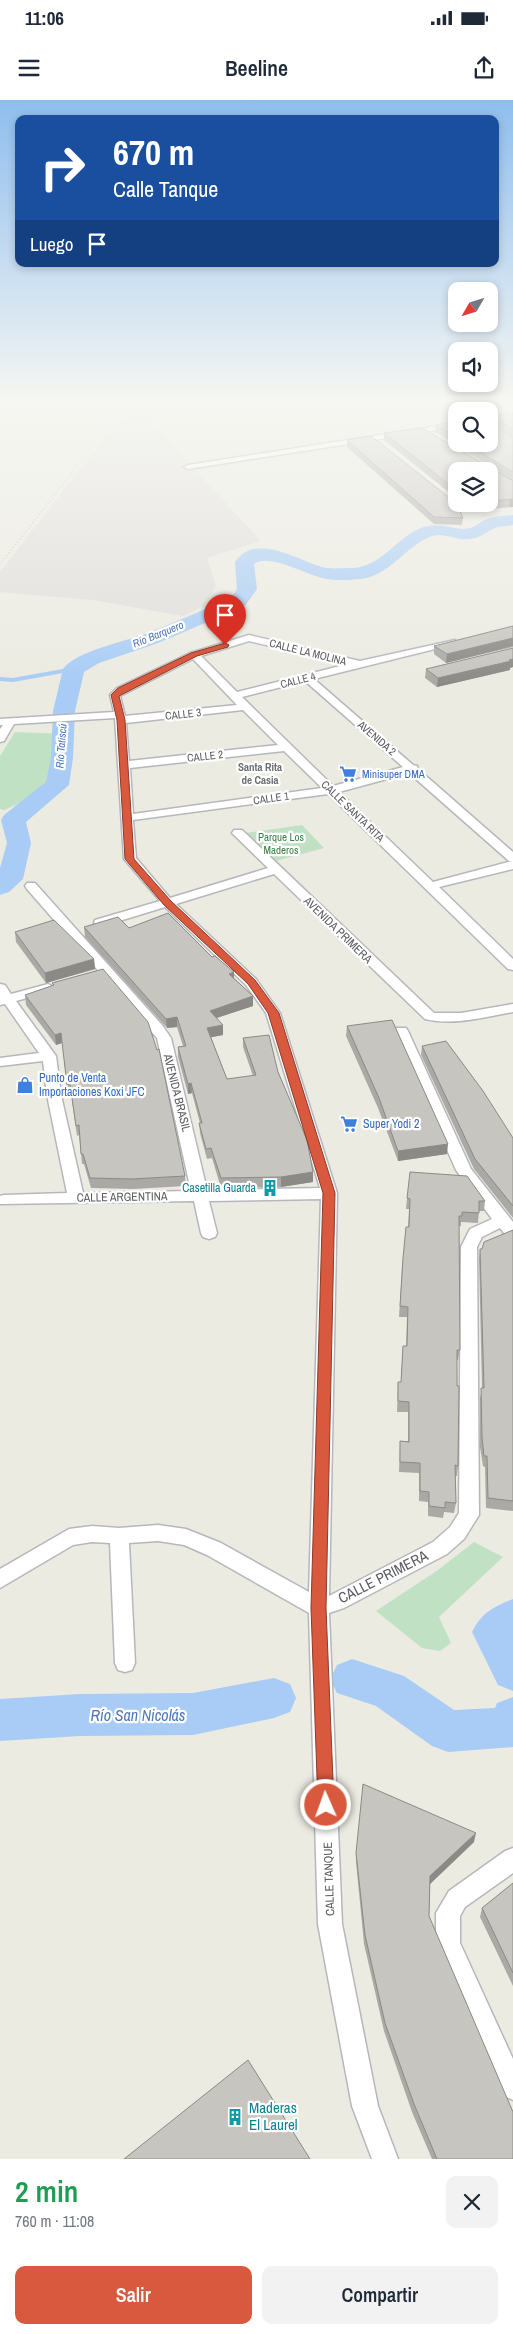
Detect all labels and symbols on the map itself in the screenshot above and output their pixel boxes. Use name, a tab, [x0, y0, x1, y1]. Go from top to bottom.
north arrow	[448, 282, 498, 332]
pin	[204, 594, 246, 645]
water label: Río Barquero	[131, 617, 185, 651]
street label: CALLE LA MOLINA	[268, 636, 349, 669]
street label: CALLE 4	[279, 669, 317, 691]
street label: CALLE 3	[164, 705, 202, 723]
street label: AVENIDA 2	[354, 717, 399, 758]
water label: Río Tatiscú	[52, 723, 70, 769]
street label: CALLE 2	[186, 747, 224, 765]
district label: Santa Rita de Casia	[238, 760, 282, 787]
supermarket icon: Minisuper DMA	[338, 764, 358, 784]
place label: Minisuper DMA	[362, 767, 426, 781]
street label: CALLE SANTA RITA	[318, 777, 388, 845]
street label: CALLE 1	[252, 789, 290, 807]
park label: Parque Los Maderos	[258, 830, 305, 857]
street label: AVENIDA PRIMERA	[300, 892, 376, 967]
street label: AVENIDA BRASIL	[159, 1051, 195, 1134]
place label: Punto de Venta Importaciones Koxi JFC	[39, 1070, 145, 1100]
shop icon: Punto de Venta Importaciones Koxi JFC	[15, 1075, 35, 1095]
supermarket icon: Super Yodi 2	[339, 1114, 359, 1134]
place label: Super Yodi 2	[363, 1116, 420, 1132]
building icon: Casetilla Guarda	[260, 1178, 280, 1198]
place label: Casetilla Guarda	[182, 1180, 257, 1196]
street label: CALLE ARGENTINA	[76, 1188, 168, 1206]
street label: CALLE PRIMERA	[334, 1544, 432, 1608]
water label: Río San Nicolás	[91, 1704, 186, 1726]
position arrow	[299, 1778, 351, 1830]
street label: CALLE TANQUE	[320, 1842, 338, 1916]
place label: Maderas El Laurel	[249, 2097, 298, 2135]
building icon: Maderas El Laurel	[225, 2107, 245, 2127]

